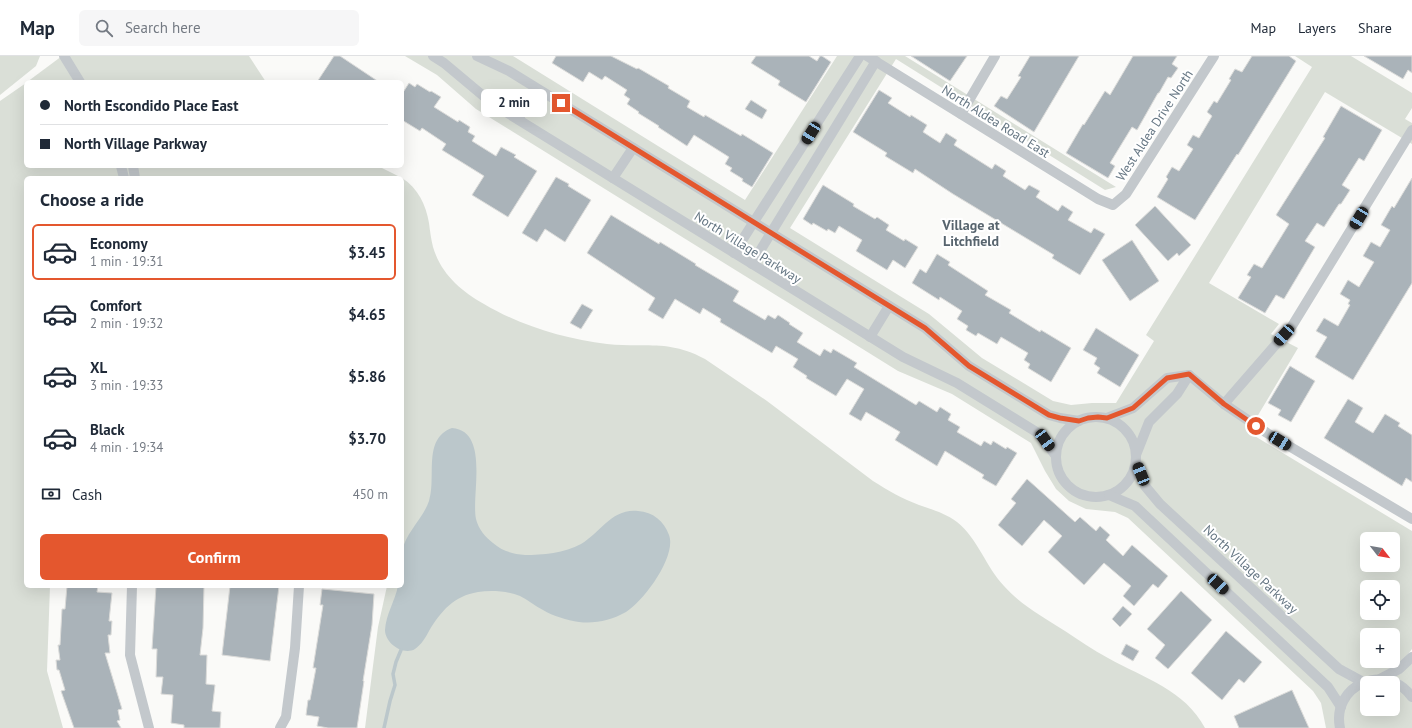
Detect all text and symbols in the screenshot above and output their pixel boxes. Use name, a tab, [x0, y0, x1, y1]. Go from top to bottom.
search box	[79, 10, 359, 46]
text: Map	[20, 16, 55, 40]
icon: search	[93, 17, 115, 39]
text: Search here	[125, 18, 201, 37]
text: Map	[1250, 19, 1276, 37]
text: Layers	[1298, 19, 1336, 37]
text: Share	[1358, 19, 1392, 37]
street label: West Aldea Drive North	[1112, 66, 1197, 184]
street label: North Aldea Road East	[939, 81, 1053, 162]
callout: 2 min	[481, 89, 547, 117]
text: 2 min	[498, 94, 530, 111]
route end	[552, 94, 570, 112]
text: North Escondido Place East	[64, 96, 238, 115]
car	[800, 120, 822, 146]
text: North Village Parkway	[64, 134, 207, 153]
text: Choose a ride	[40, 188, 144, 211]
car	[1348, 205, 1370, 231]
street label: North Village Parkway	[691, 208, 804, 287]
district label: Village at Litchfield	[941, 216, 1000, 250]
icon: car	[42, 234, 78, 270]
text: Economy	[90, 234, 148, 253]
text: $3.45	[348, 243, 386, 262]
text: 1 min · 19:31	[90, 253, 163, 270]
icon: car	[42, 296, 78, 332]
text: Comfort	[90, 296, 142, 315]
text: $4.65	[348, 305, 386, 324]
text: 2 min · 19:32	[90, 315, 163, 332]
car	[1272, 322, 1296, 348]
icon: car	[42, 358, 78, 394]
text: XL	[90, 358, 107, 377]
text: $5.86	[348, 367, 386, 386]
text: 3 min · 19:33	[90, 377, 163, 394]
route start	[1247, 417, 1265, 435]
icon: car	[42, 420, 78, 456]
text: Black	[90, 420, 125, 439]
car	[1033, 427, 1057, 453]
text: $3.70	[348, 429, 386, 448]
car	[1267, 430, 1293, 452]
text: 4 min · 19:34	[90, 439, 163, 456]
car	[1131, 461, 1151, 487]
icon: cash	[40, 483, 62, 505]
text: Cash	[72, 485, 102, 504]
text: 450 m	[353, 486, 388, 503]
street label: North Village Parkway	[1200, 521, 1301, 618]
north arrow	[1360, 532, 1400, 572]
map controls	[1360, 532, 1400, 716]
button: Confirm	[40, 534, 388, 580]
car	[1205, 571, 1231, 597]
button: locate	[1360, 580, 1400, 620]
button: +	[1360, 628, 1400, 668]
button: −	[1360, 676, 1400, 716]

